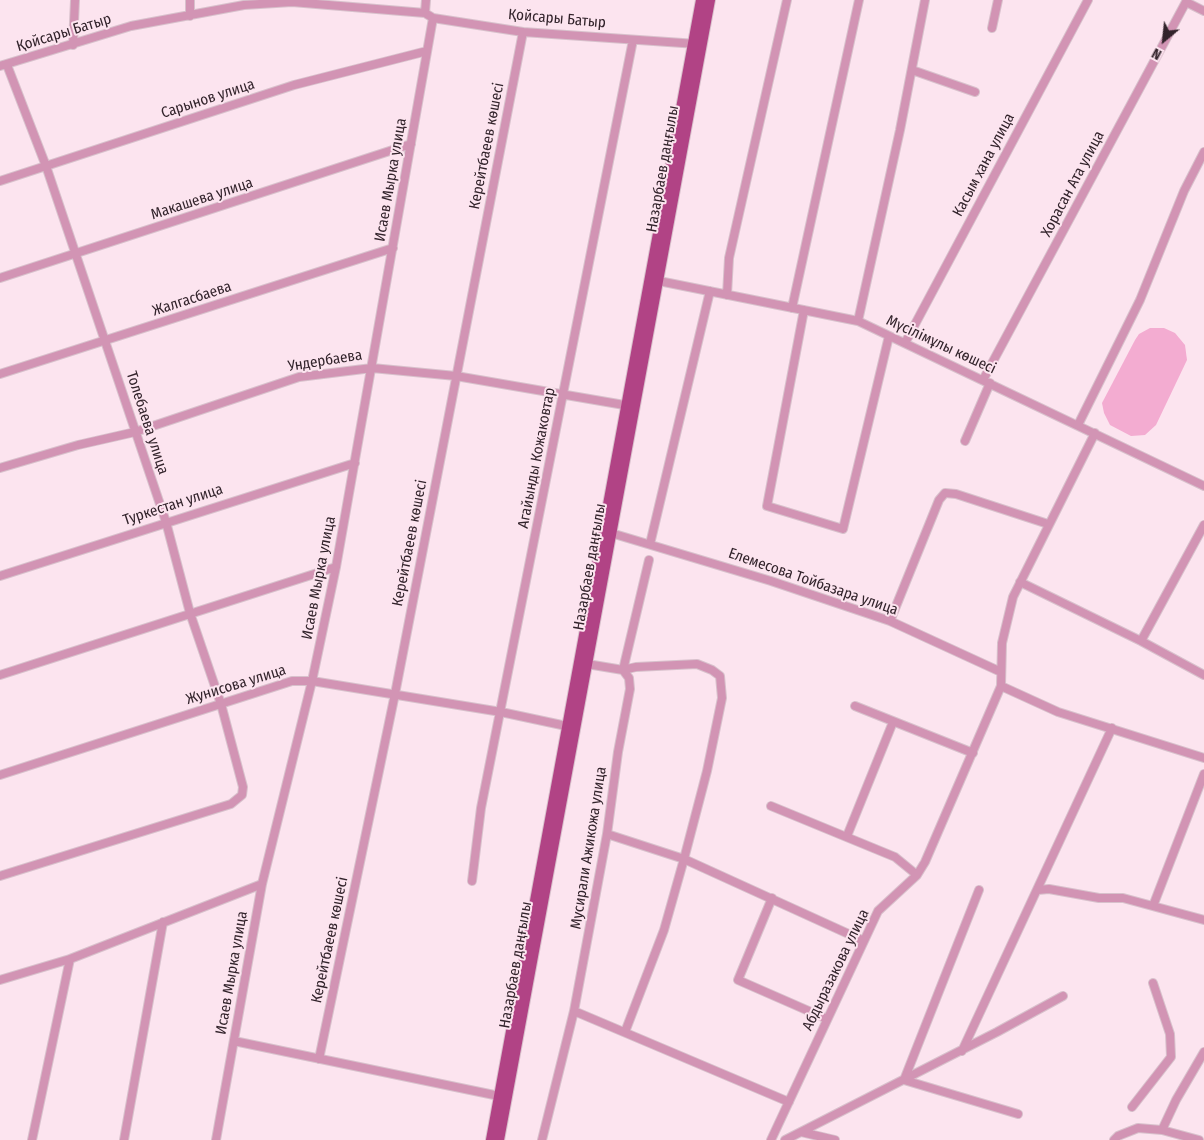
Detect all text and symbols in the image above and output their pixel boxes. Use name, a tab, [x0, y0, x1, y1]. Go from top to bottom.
street label: Қойсары Батыр	[507, 6, 607, 32]
street label: Қойсары Батыр	[14, 10, 114, 56]
north arrow	[1139, 15, 1189, 65]
text: N	[1149, 44, 1164, 63]
street label: Сарынов улица	[159, 75, 257, 123]
street label: Керейтбаеев көшесі	[466, 81, 508, 211]
street label: Назарбаев даңғылы	[643, 104, 683, 234]
street label: Касым хана улица	[949, 110, 1019, 220]
street label: Исаев Мырка улица	[371, 117, 411, 243]
street label: Хорасан Ата улица	[1038, 128, 1108, 240]
street label: Макашева улица	[149, 174, 255, 224]
street label: Жалгасбаева	[150, 278, 234, 320]
street label: Мүсілімұлы көшесі	[883, 312, 999, 378]
street label: Ундербаева	[287, 346, 363, 376]
street label: Толебаева улица	[122, 369, 172, 477]
street label: Агайынды Кожаковтар	[515, 386, 559, 530]
street label: Керейтбаеев көшесі	[389, 478, 431, 608]
street label: Туркестан улица	[121, 480, 225, 530]
street label: Назарбаев даңғылы	[570, 502, 610, 632]
street label: Исаев Мырка улица	[298, 515, 340, 641]
street label: Елемесова Тойбазара улица	[726, 544, 900, 620]
street label: Жунисова улица	[184, 661, 288, 709]
street label: Мусирали Ажикожа улица	[567, 765, 611, 931]
street label: Керейтбаеев көшесі	[308, 875, 352, 1005]
street label: Назарбаев даңғылы	[496, 900, 536, 1030]
street label: Абдыразакова улица	[799, 906, 873, 1034]
street label: Исаев Мырка улица	[212, 910, 252, 1036]

